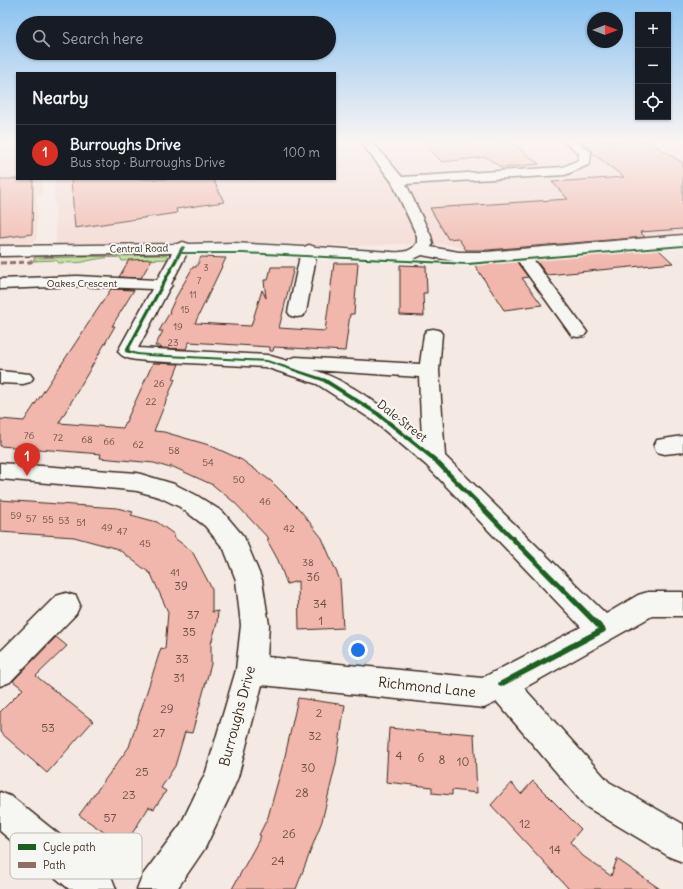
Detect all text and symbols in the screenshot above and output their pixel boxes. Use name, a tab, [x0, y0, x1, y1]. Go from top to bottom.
north arrow	[587, 12, 623, 48]
map controls	[635, 12, 671, 120]
button: +	[635, 12, 671, 48]
search box	[16, 16, 336, 60]
icon: search	[30, 27, 52, 49]
text: Search here	[62, 29, 143, 48]
button: −	[635, 48, 671, 84]
button: locate	[635, 84, 671, 120]
text: Nearby	[32, 87, 88, 109]
text: Burroughs Drive	[70, 135, 181, 154]
text: 1	[42, 144, 48, 161]
text: 100 m	[283, 144, 320, 161]
text: Bus stop · Burroughs Drive	[70, 154, 225, 171]
street label: Central Road	[110, 241, 169, 256]
house number: 3	[203, 262, 209, 273]
house number: 7	[197, 275, 202, 286]
street label: Oakes Crescent	[47, 277, 118, 290]
house number: 11	[189, 289, 197, 300]
house number: 15	[181, 304, 189, 315]
house number: 19	[173, 320, 183, 333]
house number: 23	[167, 336, 179, 349]
house number: 26	[153, 377, 165, 390]
house number: 22	[146, 395, 157, 408]
street label: Dale Street	[374, 396, 430, 445]
house number: 76	[24, 429, 34, 442]
house number: 72	[53, 431, 64, 444]
house number: 68	[81, 433, 93, 446]
house number: 66	[103, 435, 115, 448]
house number: 62	[132, 438, 144, 451]
pin: 1	[14, 443, 40, 476]
house number: 58	[168, 444, 180, 457]
house number: 54	[202, 456, 214, 469]
house number: 50	[233, 473, 245, 486]
house number: 46	[259, 495, 271, 508]
house number: 59	[10, 509, 22, 522]
house number: 57	[26, 512, 36, 525]
house number: 55	[42, 513, 54, 526]
house number: 53	[58, 514, 70, 527]
house number: 51	[76, 516, 86, 529]
house number: 49	[101, 521, 113, 534]
house number: 42	[283, 522, 295, 535]
house number: 47	[117, 525, 127, 538]
house number: 45	[139, 537, 151, 550]
house number: 38	[302, 556, 314, 569]
house number: 41	[170, 566, 180, 579]
house number: 36	[306, 569, 320, 584]
house number: 39	[174, 578, 188, 593]
house number: 34	[313, 596, 327, 611]
house number: 37	[187, 607, 199, 622]
house number: 1	[319, 613, 323, 628]
house number: 35	[182, 624, 196, 639]
your location	[348, 640, 368, 660]
house number: 33	[175, 651, 189, 666]
street label: Burroughs Drive	[215, 664, 259, 768]
house number: 31	[173, 670, 185, 685]
street label: Richmond Lane	[377, 673, 477, 701]
house number: 29	[160, 701, 174, 716]
house number: 2	[316, 705, 323, 720]
house number: 53	[41, 720, 55, 735]
house number: 27	[153, 725, 165, 740]
house number: 32	[308, 728, 322, 743]
house number: 4	[396, 748, 403, 763]
house number: 6	[418, 750, 425, 765]
house number: 8	[439, 752, 446, 767]
house number: 10	[457, 754, 469, 769]
house number: 30	[301, 760, 315, 775]
house number: 25	[135, 764, 149, 779]
house number: 28	[295, 785, 309, 800]
house number: 23	[122, 787, 136, 802]
house number: 57	[104, 810, 117, 825]
house number: 12	[519, 816, 531, 831]
house number: 26	[282, 826, 296, 841]
legend	[10, 833, 142, 879]
text: Cycle path	[43, 840, 96, 854]
house number: 14	[549, 842, 561, 857]
house number: 24	[271, 853, 285, 868]
text: Path	[43, 858, 66, 872]

